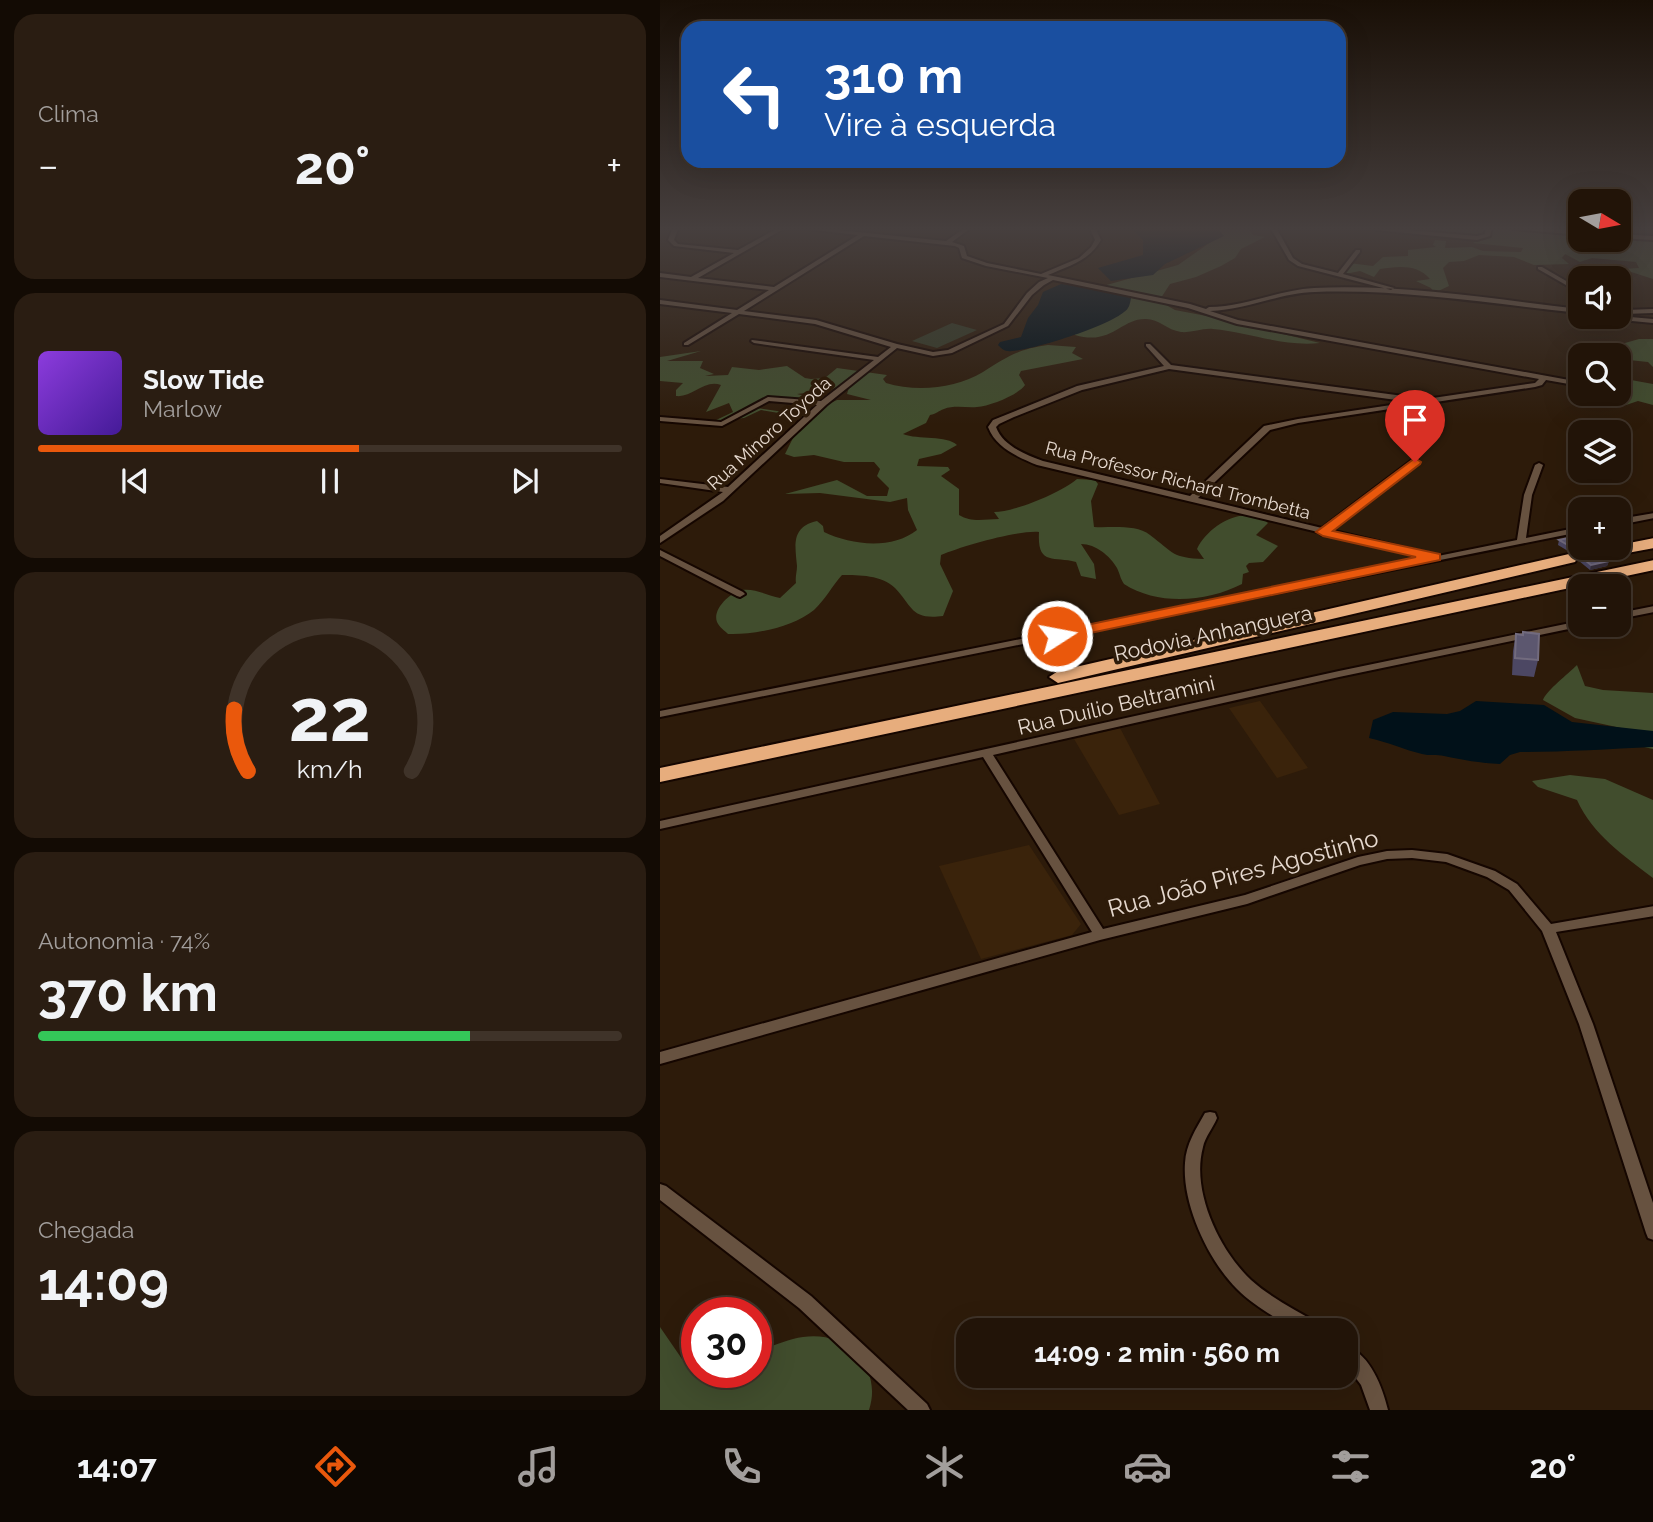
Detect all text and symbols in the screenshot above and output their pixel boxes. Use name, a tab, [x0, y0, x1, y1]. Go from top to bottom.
text: 310 m	[824, 47, 963, 104]
icon: left	[709, 49, 800, 140]
text: Clima	[38, 100, 99, 127]
text: Vire à esquerda	[824, 106, 1056, 143]
text: 20°	[295, 135, 370, 196]
text: −	[38, 143, 58, 188]
text: +	[606, 143, 622, 188]
north arrow	[1568, 189, 1631, 252]
map controls	[1568, 189, 1631, 637]
button: sound	[1568, 266, 1631, 329]
button: search	[1568, 343, 1631, 406]
text: Slow Tide	[143, 365, 264, 395]
street label: Rua Minoro Toyoda	[703, 372, 835, 494]
pin	[1385, 390, 1445, 462]
text: Marlow	[143, 395, 222, 422]
icon: arrive	[1396, 401, 1434, 439]
button: layers	[1568, 420, 1631, 483]
street label: Rua Professor Richard Trombetta	[1043, 437, 1313, 523]
icon: previous	[116, 462, 154, 500]
icon: pause	[311, 462, 349, 500]
icon: next	[506, 462, 544, 500]
button: +	[1568, 497, 1631, 560]
button: −	[1568, 574, 1631, 637]
position arrow	[1020, 599, 1094, 673]
street label: Rodovia Anhanguera	[1112, 600, 1314, 666]
street label: Rua Duílio Beltramini	[1015, 670, 1217, 740]
text: 22	[289, 673, 371, 758]
text: km/h	[297, 754, 363, 784]
street label: Rua João Pires Agostinho	[1105, 823, 1381, 923]
text: Autonomia · 74%	[38, 927, 210, 954]
text: 370 km	[38, 962, 218, 1023]
text: Chegada	[38, 1216, 134, 1243]
text: 14:09	[38, 1251, 169, 1312]
speed limit sign: 30	[681, 1297, 772, 1388]
text: 14:09 · 2 min · 560 m	[1034, 1338, 1280, 1368]
icon: directions	[311, 1442, 360, 1491]
icon: music	[514, 1442, 563, 1491]
icon: phone	[717, 1442, 766, 1491]
icon: climate	[920, 1442, 969, 1491]
icon: car	[1123, 1442, 1172, 1491]
icon: filters	[1326, 1442, 1375, 1491]
text: 14:07	[77, 1448, 157, 1485]
text: 20°	[1530, 1448, 1576, 1485]

